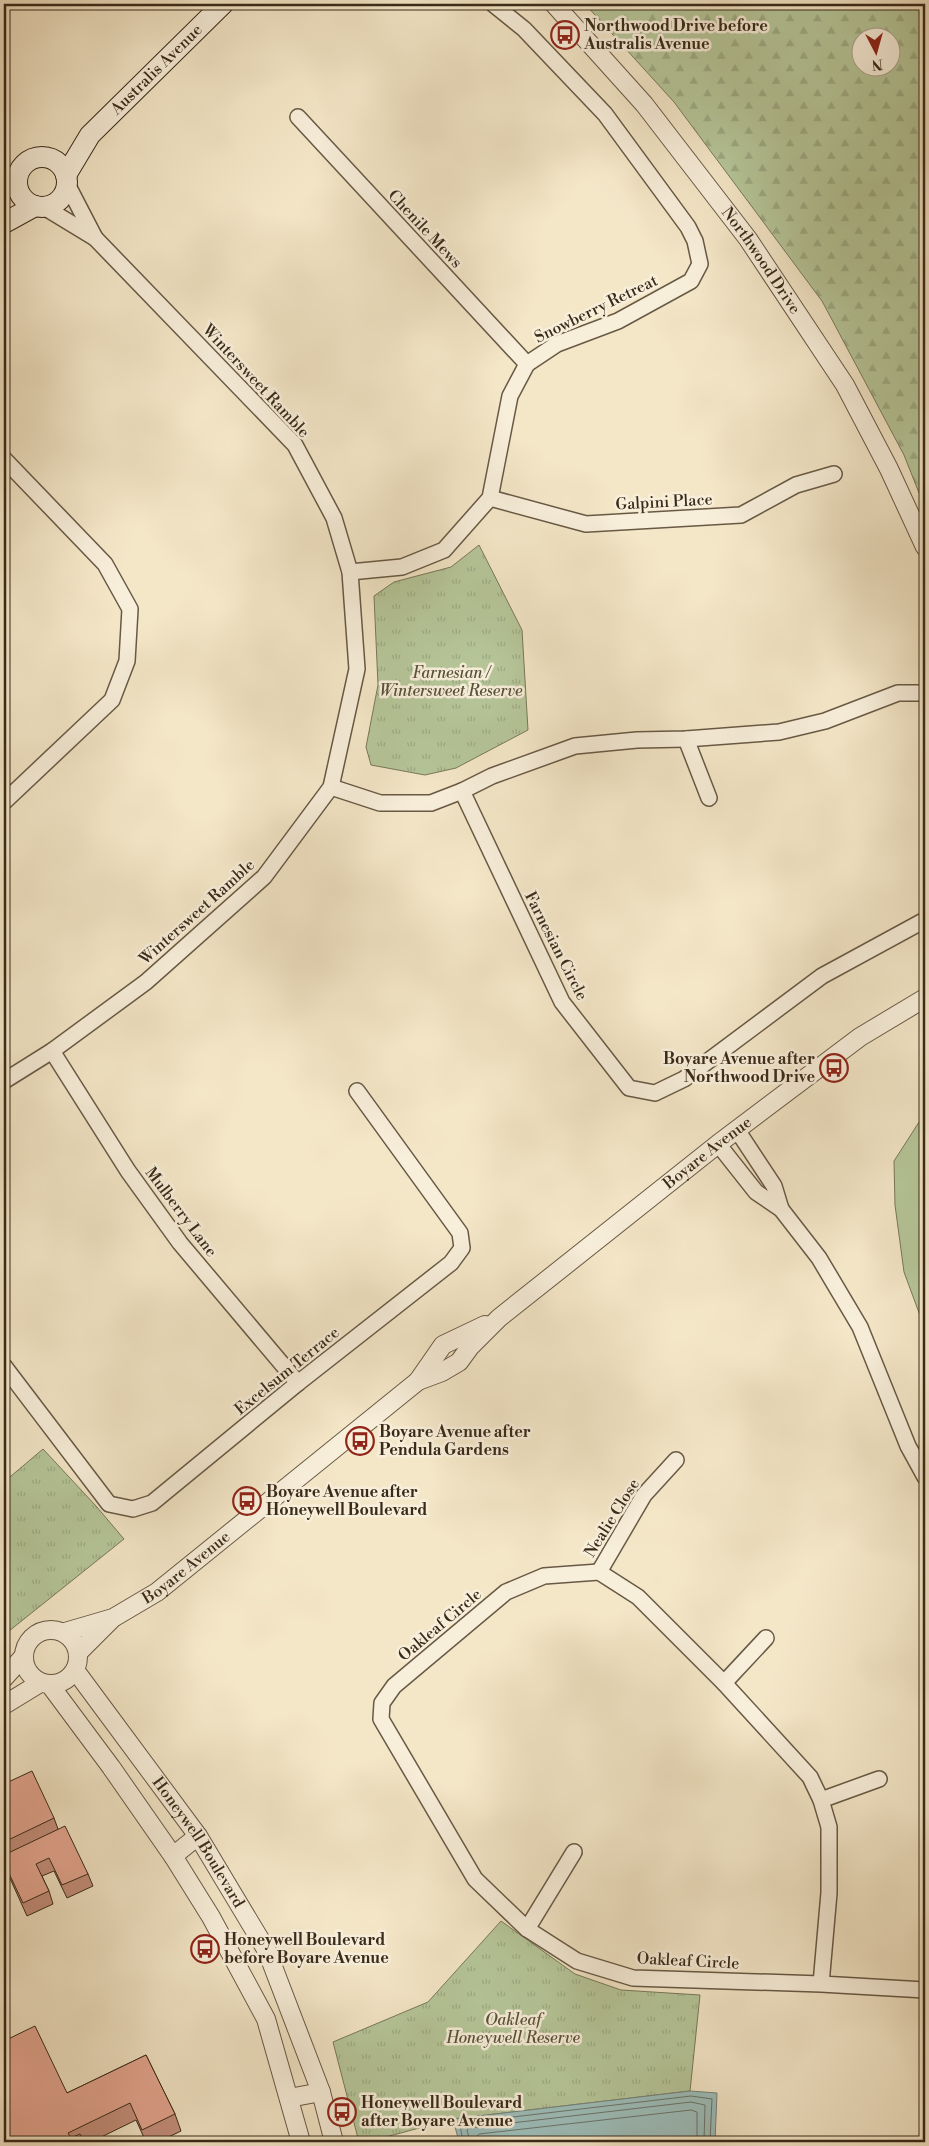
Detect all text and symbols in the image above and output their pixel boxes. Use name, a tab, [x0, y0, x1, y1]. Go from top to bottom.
place label: Northwood Drive before Australis Avenue	[583, 16, 768, 54]
street label: Australis Avenue	[106, 20, 207, 120]
bus stop icon: Northwood Drive before Australis Avenue	[550, 20, 580, 50]
north arrow	[852, 28, 902, 78]
text: N	[871, 54, 884, 73]
street label: Chenile Mews	[384, 186, 466, 272]
street label: Northwood Drive	[717, 203, 805, 318]
street label: Snowberry Retreat	[531, 270, 661, 348]
street label: Wintersweet Ramble	[197, 319, 314, 442]
street label: Galpini Place	[615, 489, 713, 515]
park label: Farnesian / Wintersweet Reserve	[380, 663, 523, 701]
street label: Wintersweet Ramble	[135, 855, 259, 970]
street label: Farnesian Circle	[520, 888, 592, 1004]
place label: Boyare Avenue after Northwood Drive	[663, 1049, 815, 1087]
bus stop icon: Boyare Avenue after Northwood Drive	[819, 1053, 849, 1083]
street label: Boyare Avenue	[658, 1112, 756, 1194]
street label: Mulberry Lane	[141, 1163, 221, 1261]
street label: Excelsum Terrace	[230, 1323, 344, 1419]
place label: Boyare Avenue after Pendula Gardens	[379, 1422, 531, 1460]
bus stop icon: Boyare Avenue after Pendula Gardens	[345, 1426, 375, 1456]
street label: Nealie Close	[580, 1475, 644, 1561]
place label: Boyare Avenue after Honeywell Boulevard	[266, 1482, 427, 1520]
bus stop icon: Boyare Avenue after Honeywell Boulevard	[232, 1486, 262, 1516]
street label: Boyare Avenue	[138, 1527, 234, 1609]
street label: Oakleaf Circle	[394, 1584, 486, 1666]
street label: Honeywell Boulevard	[148, 1773, 249, 1911]
place label: Honeywell Boulevard before Boyare Avenue	[224, 1930, 389, 1968]
bus stop icon: Honeywell Boulevard before Boyare Avenue	[190, 1934, 220, 1964]
street label: Oakleaf Circle	[636, 1948, 740, 1974]
park label: Oakleaf Honeywell Reserve	[445, 2010, 580, 2048]
place label: Honeywell Boulevard after Boyare Avenue	[361, 2093, 522, 2131]
bus stop icon: Honeywell Boulevard after Boyare Avenue	[327, 2097, 357, 2127]

